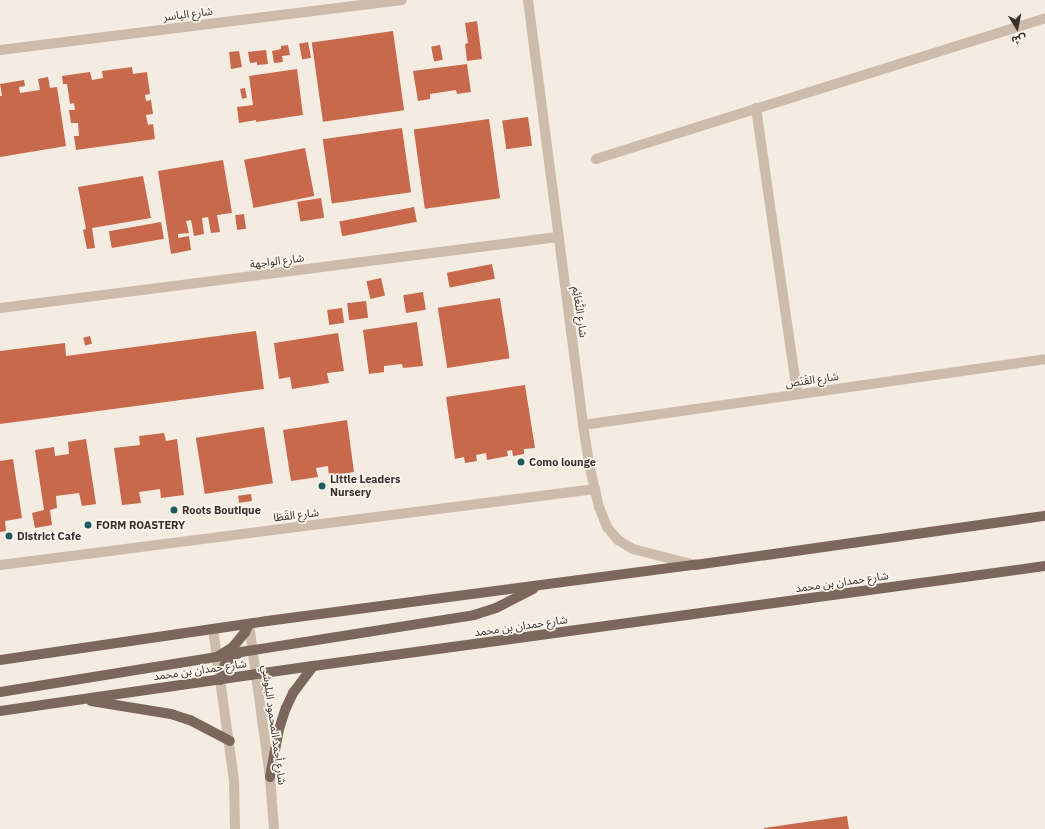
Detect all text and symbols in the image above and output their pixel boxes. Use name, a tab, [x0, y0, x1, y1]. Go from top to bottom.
street label: شارع الياسر	[162, 4, 214, 24]
north arrow	[997, 8, 1037, 48]
text: ش	[1010, 32, 1028, 48]
street label: شارع الواجهة	[249, 251, 305, 271]
street label: شارع النَّعَائِم	[570, 286, 590, 338]
street label: شارع القَنَص	[785, 370, 839, 390]
place label: Como lounge	[529, 455, 596, 469]
marker: Como lounge	[516, 457, 526, 467]
place label: Little Leaders Nursery	[330, 473, 400, 499]
marker: Little Leaders Nursery	[317, 481, 327, 491]
place label: Roots Boutique	[182, 503, 261, 517]
marker: Roots Boutique	[169, 505, 179, 515]
street label: شارع القَطَا	[272, 506, 320, 524]
place label: FORM ROASTERY	[96, 518, 185, 532]
marker: FORM ROASTERY	[83, 520, 93, 530]
place label: District Cafe	[17, 529, 81, 543]
marker: District Cafe	[4, 531, 14, 541]
street label: شارع حمدان بن محمد	[795, 569, 889, 595]
street label: شارع حمدان بن محمد	[474, 613, 568, 639]
street label: شارع حمدان بن محمد	[153, 657, 247, 683]
street label: شارع أحمد المحمود البلوشي	[259, 664, 289, 786]

